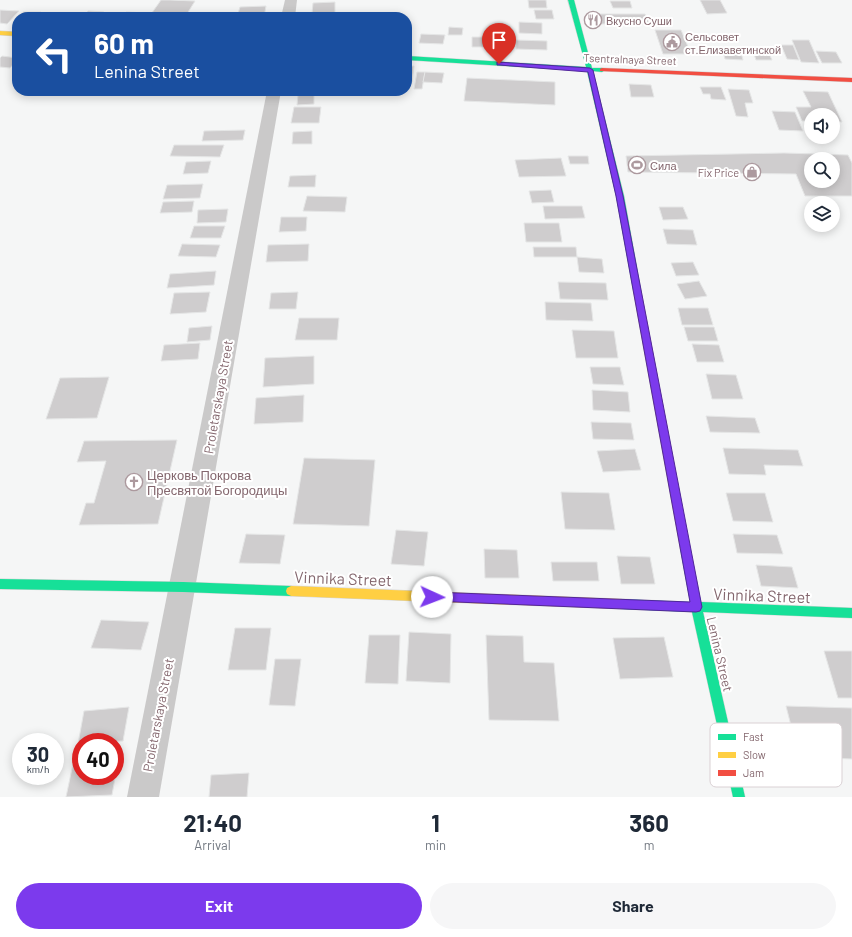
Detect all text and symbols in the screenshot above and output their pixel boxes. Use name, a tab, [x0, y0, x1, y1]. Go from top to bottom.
restaurant icon: Вкусно Суши	[583, 10, 603, 30]
place label: Вкусно Суши	[606, 14, 672, 27]
pin	[482, 23, 516, 64]
text: 60 m	[94, 26, 154, 60]
icon: left	[28, 28, 80, 80]
icon: arrive	[488, 29, 510, 51]
place label: Сельсовет ст.Елизаветинской	[685, 30, 781, 56]
public building icon: Сельсовет ст.Елизаветинской	[662, 32, 682, 52]
street label: Tsentralnaya Street	[583, 51, 677, 67]
text: Lenina Street	[94, 60, 200, 82]
map controls	[804, 108, 840, 232]
button: sound	[804, 108, 840, 144]
button: search	[804, 152, 840, 188]
sports icon: Сила	[627, 155, 647, 175]
place label: Сила	[650, 159, 678, 172]
shop icon: Fix Price	[742, 162, 762, 182]
place label: Fix Price	[698, 166, 739, 179]
button: layers	[804, 196, 840, 232]
street label: Proletarskaya Street	[200, 339, 236, 455]
place label: Церковь Покрова Пресвятой Богородицы	[147, 467, 287, 498]
church icon: Церковь Покрова Пресвятой Богородицы	[124, 472, 144, 492]
street label: Vinnika Street	[294, 567, 392, 589]
position arrow	[411, 576, 453, 618]
street label: Vinnika Street	[713, 584, 811, 606]
street label: Lenina Street	[704, 615, 736, 693]
street label: Proletarskaya Street	[139, 657, 177, 773]
legend	[710, 723, 842, 787]
text: Fast	[743, 730, 764, 743]
speed limit sign: 40	[72, 733, 124, 785]
text: 30	[27, 742, 49, 766]
text: Slow	[743, 748, 766, 761]
text: km/h	[27, 763, 49, 775]
text: Jam	[743, 766, 764, 779]
text: 21:40	[183, 808, 242, 837]
text: 1	[431, 808, 440, 837]
text: 360	[629, 808, 669, 837]
text: Arrival	[194, 837, 231, 853]
text: min	[425, 837, 446, 853]
text: m	[644, 837, 654, 853]
button: Exit	[16, 883, 422, 929]
button: Share	[430, 883, 836, 929]

